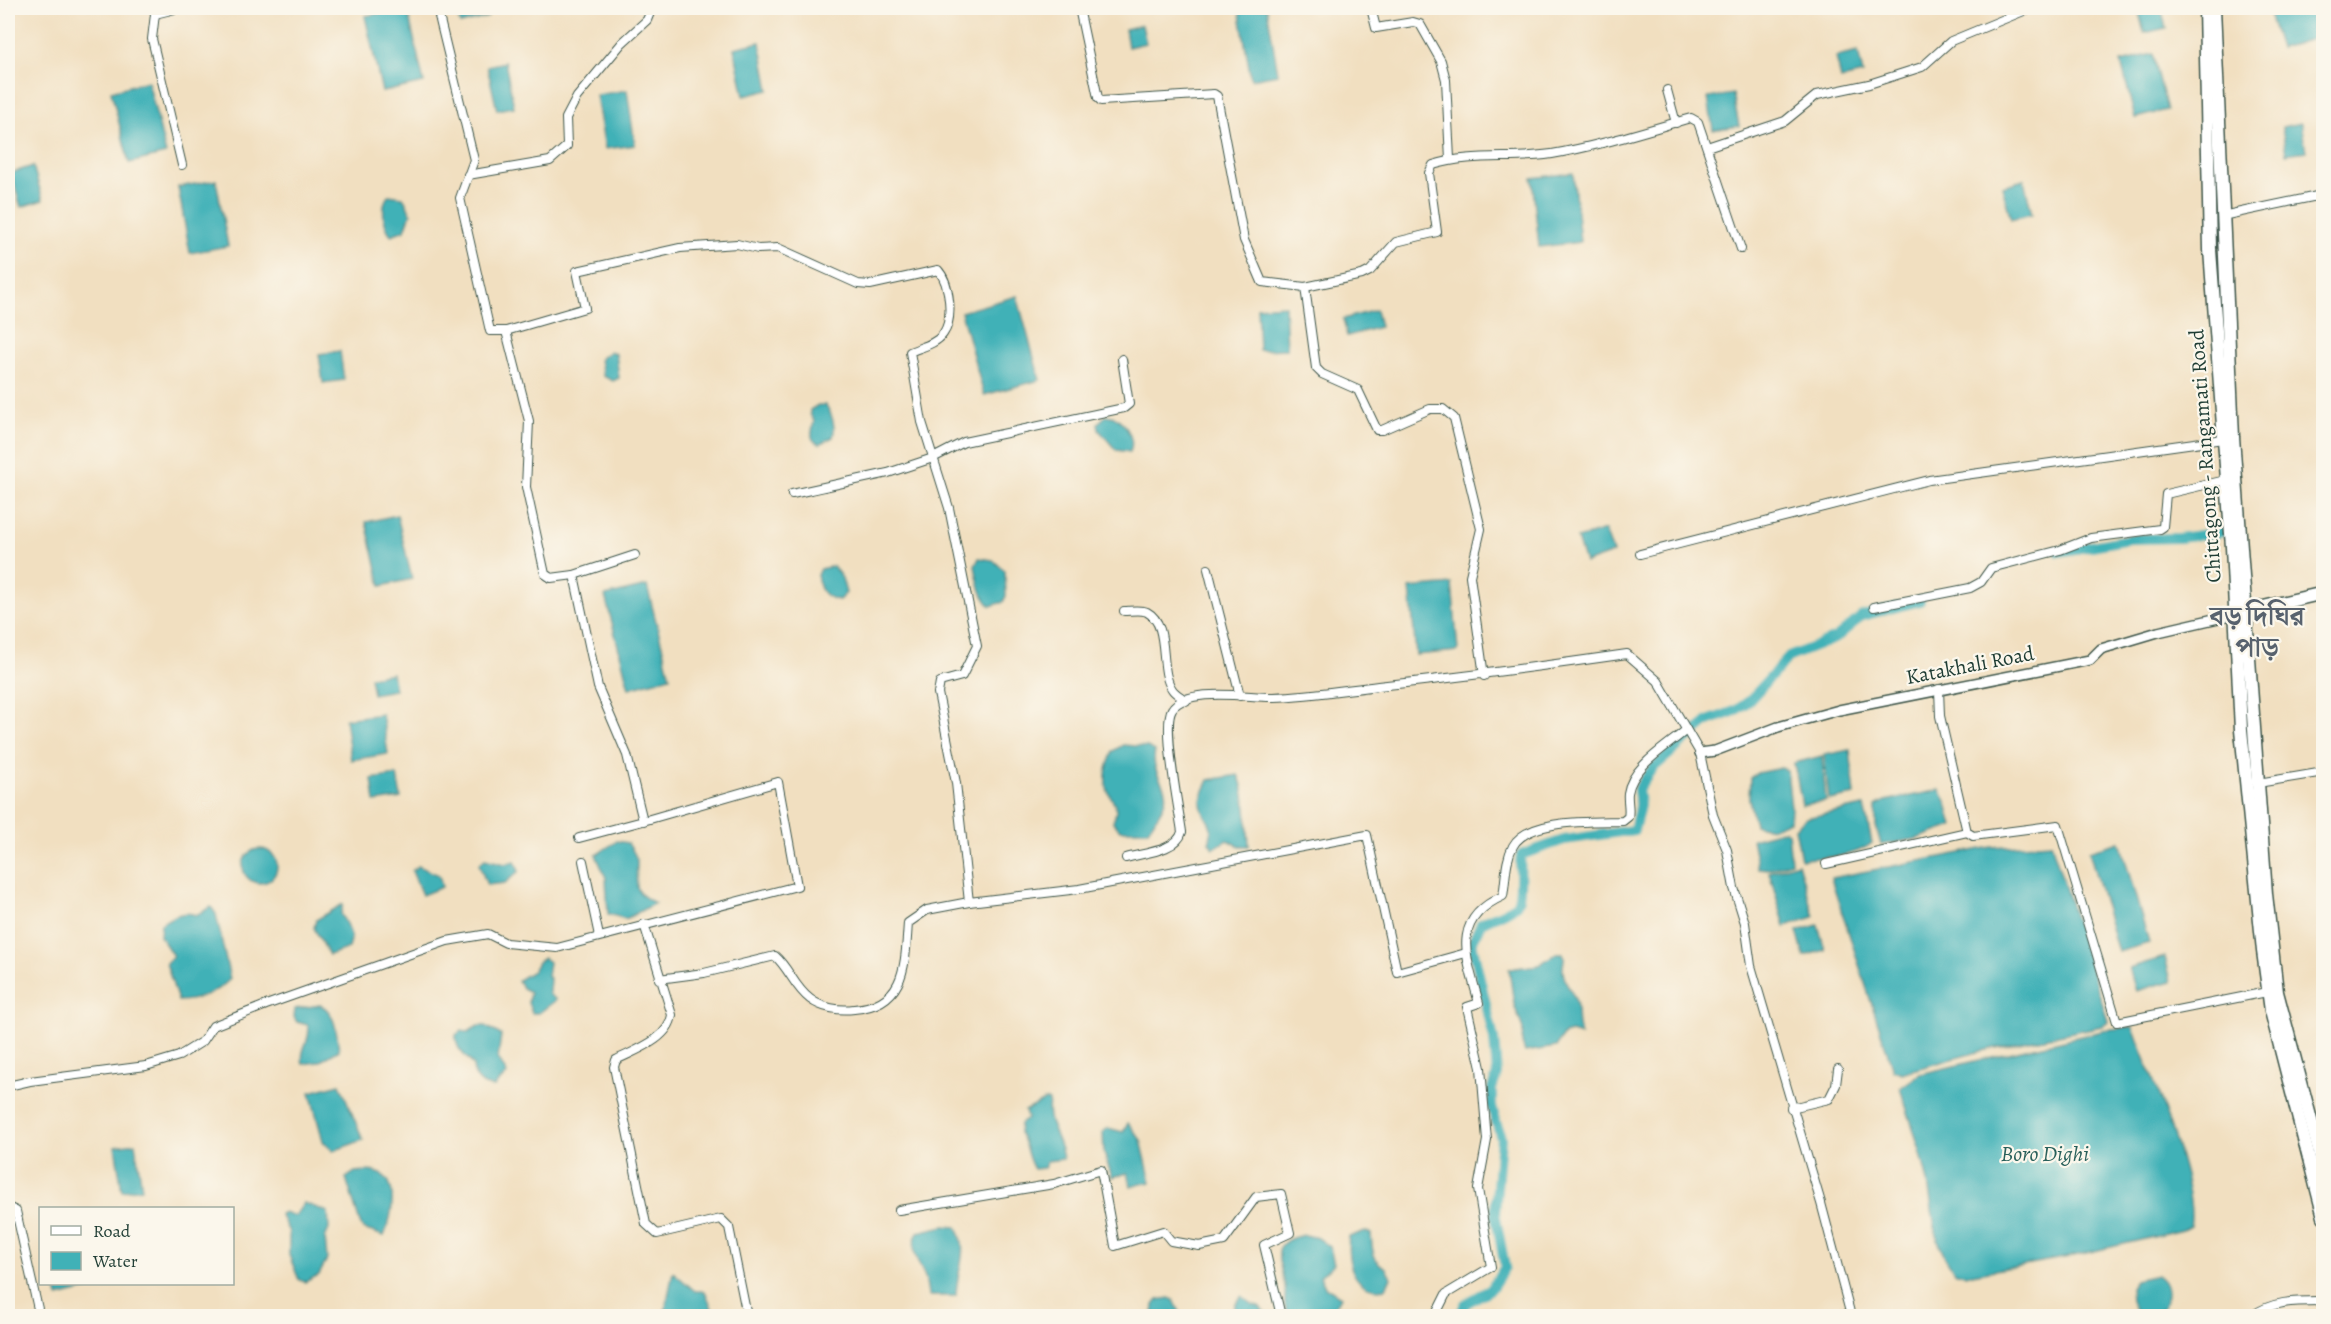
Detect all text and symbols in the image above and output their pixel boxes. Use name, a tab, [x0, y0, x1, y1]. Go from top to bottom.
street label: Chittagong - Rangamati Road	[2182, 328, 2228, 584]
district label: বড় দিঘির পাড়	[2208, 598, 2306, 665]
street label: Katakhali Road	[1904, 639, 2037, 691]
water label: Boro Dighi	[2001, 1139, 2089, 1169]
legend	[39, 1207, 234, 1285]
text: Road	[93, 1219, 131, 1243]
text: Water	[92, 1249, 138, 1273]

